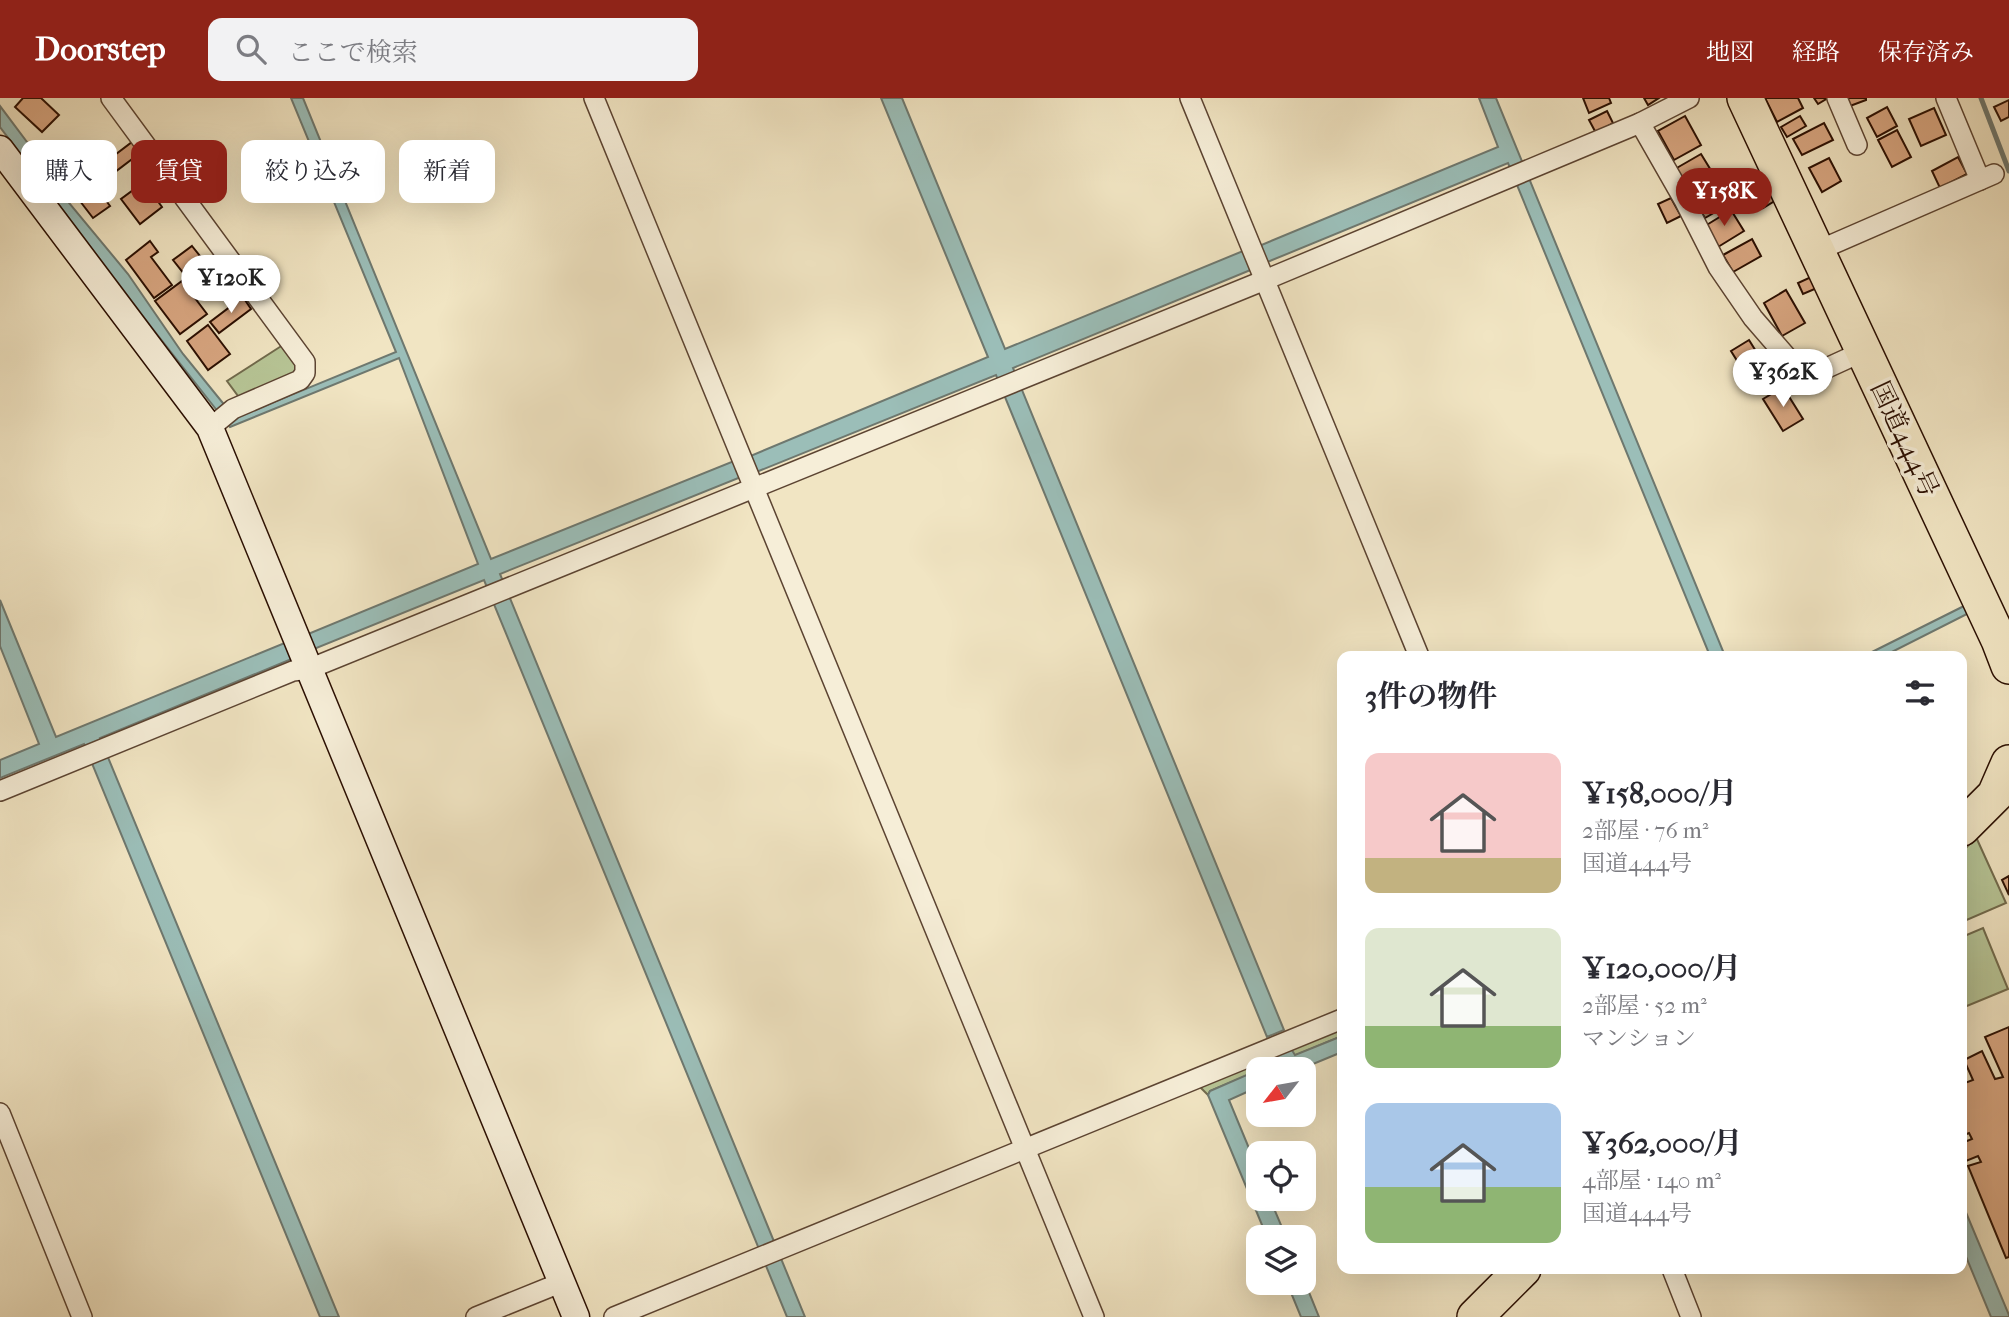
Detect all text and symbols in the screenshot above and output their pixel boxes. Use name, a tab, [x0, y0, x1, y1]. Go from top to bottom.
search box	[208, 18, 698, 81]
text: Doorstep	[35, 30, 166, 69]
icon: search	[232, 30, 270, 68]
text: ここで検索	[288, 37, 418, 68]
text: 地図	[1706, 38, 1754, 66]
text: 経路	[1792, 38, 1840, 66]
text: 保存済み	[1878, 38, 1974, 66]
chip: 購入	[21, 140, 117, 203]
chip: 賃貸	[131, 140, 227, 203]
chip: 絞り込み	[241, 140, 385, 203]
chip: 新着	[399, 140, 495, 203]
pin: ¥158K	[1675, 169, 1773, 228]
text: ¥158K	[1692, 177, 1756, 204]
pin: ¥120K	[182, 256, 280, 315]
text: ¥120K	[197, 264, 265, 291]
pin: ¥362K	[1734, 350, 1832, 409]
text: ¥362K	[1749, 358, 1817, 385]
street label: 国道444号	[1864, 376, 1945, 502]
icon: filters	[1901, 674, 1939, 712]
text: 3件の物件	[1365, 679, 1497, 714]
text: ¥158,000/月	[1582, 776, 1737, 811]
icon: home	[1421, 781, 1505, 865]
text: 2部屋 · 76 m²	[1582, 817, 1708, 844]
text: 国道444号	[1582, 850, 1692, 877]
text: ¥120,000/月	[1582, 951, 1741, 986]
icon: home	[1421, 956, 1505, 1040]
text: 2部屋 · 52 m²	[1582, 992, 1707, 1019]
text: マンション	[1582, 1025, 1696, 1052]
north arrow	[1246, 1057, 1316, 1127]
map controls	[1246, 1057, 1316, 1295]
text: ¥362,000/月	[1582, 1126, 1742, 1161]
icon: home	[1421, 1131, 1505, 1215]
button: locate	[1246, 1141, 1316, 1211]
text: 4部屋 · 140 m²	[1582, 1167, 1721, 1194]
text: 国道444号	[1582, 1200, 1692, 1227]
button: layers	[1246, 1225, 1316, 1295]

